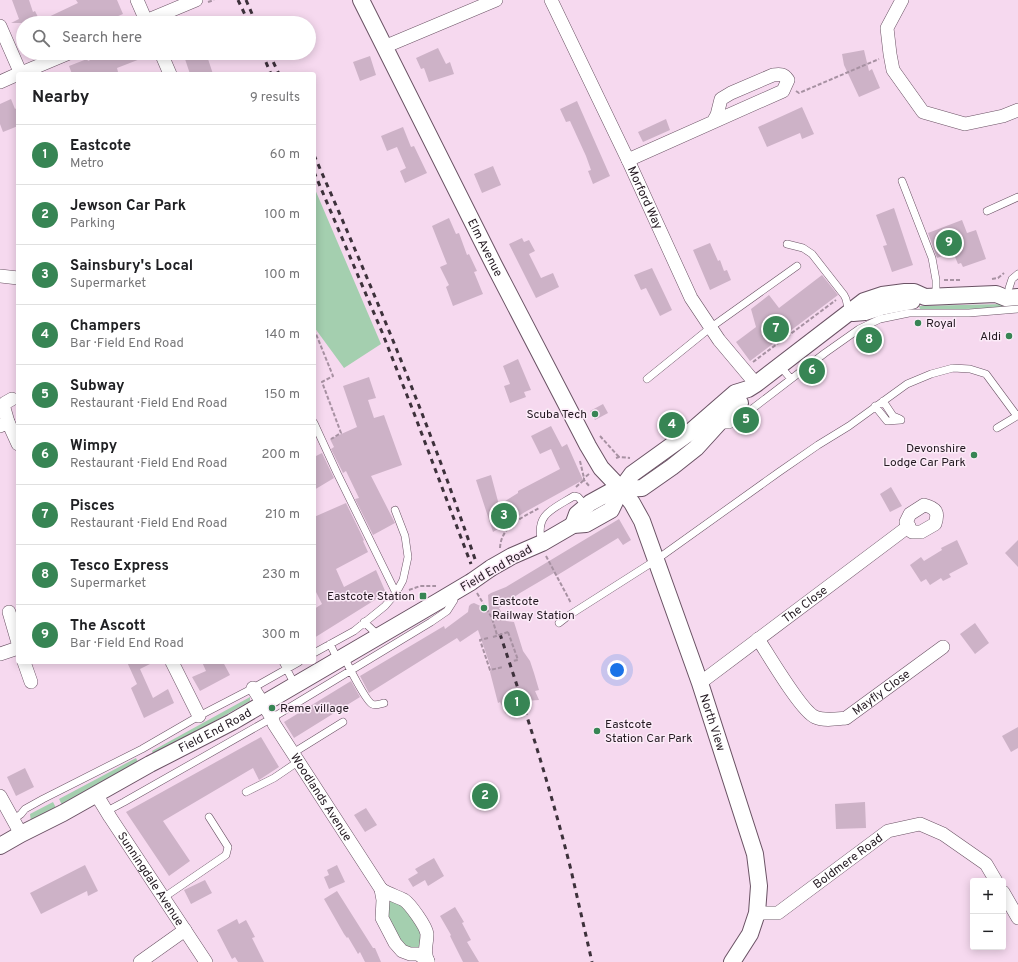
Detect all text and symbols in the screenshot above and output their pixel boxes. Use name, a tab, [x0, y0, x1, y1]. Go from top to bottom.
search box	[16, 16, 316, 60]
icon: search	[30, 27, 52, 49]
text: Search here	[62, 29, 142, 48]
text: Nearby	[32, 87, 89, 109]
text: 9 results	[250, 90, 300, 106]
text: Eastcote	[70, 137, 131, 156]
text: 1	[42, 147, 48, 163]
text: 60 m	[270, 147, 300, 163]
text: Metro	[70, 156, 104, 172]
street label: Morford Way	[623, 164, 666, 232]
text: Jewson Car Park	[70, 197, 186, 216]
text: 2	[41, 207, 49, 223]
text: 100 m	[264, 207, 300, 223]
text: Parking	[70, 216, 115, 232]
street label: Elm Avenue	[463, 216, 506, 280]
pin: 9	[936, 228, 962, 258]
text: Sainsbury's Local	[70, 257, 193, 276]
text: 3	[41, 267, 49, 283]
text: 100 m	[264, 267, 300, 283]
text: Supermarket	[70, 276, 146, 292]
pin: 7	[763, 314, 789, 344]
place label: Royal	[926, 316, 956, 332]
text: Champers	[70, 317, 141, 336]
marker: Royal	[913, 318, 923, 328]
pin: 8	[856, 325, 882, 355]
text: 4	[41, 327, 49, 343]
text: 140 m	[265, 327, 300, 343]
place label: Aldi	[980, 329, 1001, 345]
marker: Aldi	[1004, 331, 1014, 341]
text: Bar · Field End Road	[70, 336, 184, 352]
pin: 6	[799, 356, 825, 386]
text: Subway	[70, 377, 124, 396]
text: 5	[41, 387, 49, 403]
text: 150 m	[265, 387, 300, 403]
text: Restaurant · Field End Road	[70, 396, 227, 412]
pin: 5	[733, 405, 759, 435]
place label: Scuba Tech	[526, 407, 587, 423]
marker: Scuba Tech	[590, 409, 600, 419]
pin: 4	[659, 410, 685, 440]
text: Wimpy	[70, 437, 117, 456]
place label: Devonshire Lodge Car Park	[883, 441, 966, 471]
text: 6	[41, 447, 49, 463]
text: 200 m	[261, 447, 300, 463]
marker: Devonshire Lodge Car Park	[969, 450, 979, 460]
text: Restaurant · Field End Road	[70, 456, 227, 472]
text: Pisces	[70, 497, 115, 516]
pin: 3	[491, 501, 517, 531]
text: 7	[42, 507, 48, 523]
text: 210 m	[265, 507, 300, 523]
text: Restaurant · Field End Road	[70, 516, 227, 532]
street label: Field End Road	[458, 542, 535, 596]
text: Tesco Express	[70, 557, 169, 576]
text: 8	[41, 567, 49, 583]
text: 230 m	[262, 567, 300, 583]
text: Supermarket	[70, 576, 146, 592]
street label: The Close	[779, 583, 831, 627]
place label: Eastcote Station	[327, 589, 415, 605]
marker: Eastcote Station	[418, 591, 428, 601]
place label: Eastcote Railway Station	[492, 594, 575, 624]
marker: Eastcote Railway Station	[479, 603, 489, 613]
text: The Ascott	[70, 617, 146, 636]
text: 9	[41, 627, 49, 643]
text: 300 m	[262, 627, 300, 643]
text: Bar · Field End Road	[70, 636, 184, 652]
your location	[607, 660, 627, 680]
street label: Mayfly Close	[850, 667, 914, 720]
pin: 1	[504, 688, 530, 718]
street label: North View	[695, 692, 729, 754]
place label: Reme village	[280, 701, 349, 717]
marker: Reme village	[267, 703, 277, 713]
street label: Field End Road	[176, 705, 255, 757]
place label: Eastcote Station Car Park	[605, 717, 693, 747]
marker: Eastcote Station Car Park	[592, 726, 602, 736]
street label: Woodlands Avenue	[286, 751, 355, 845]
pin: 2	[472, 781, 498, 811]
street label: Sunningdale Avenue	[113, 829, 187, 929]
street label: Boldmere Road	[810, 831, 886, 893]
map controls	[970, 878, 1006, 950]
button: +	[970, 878, 1006, 914]
button: −	[970, 914, 1006, 950]

